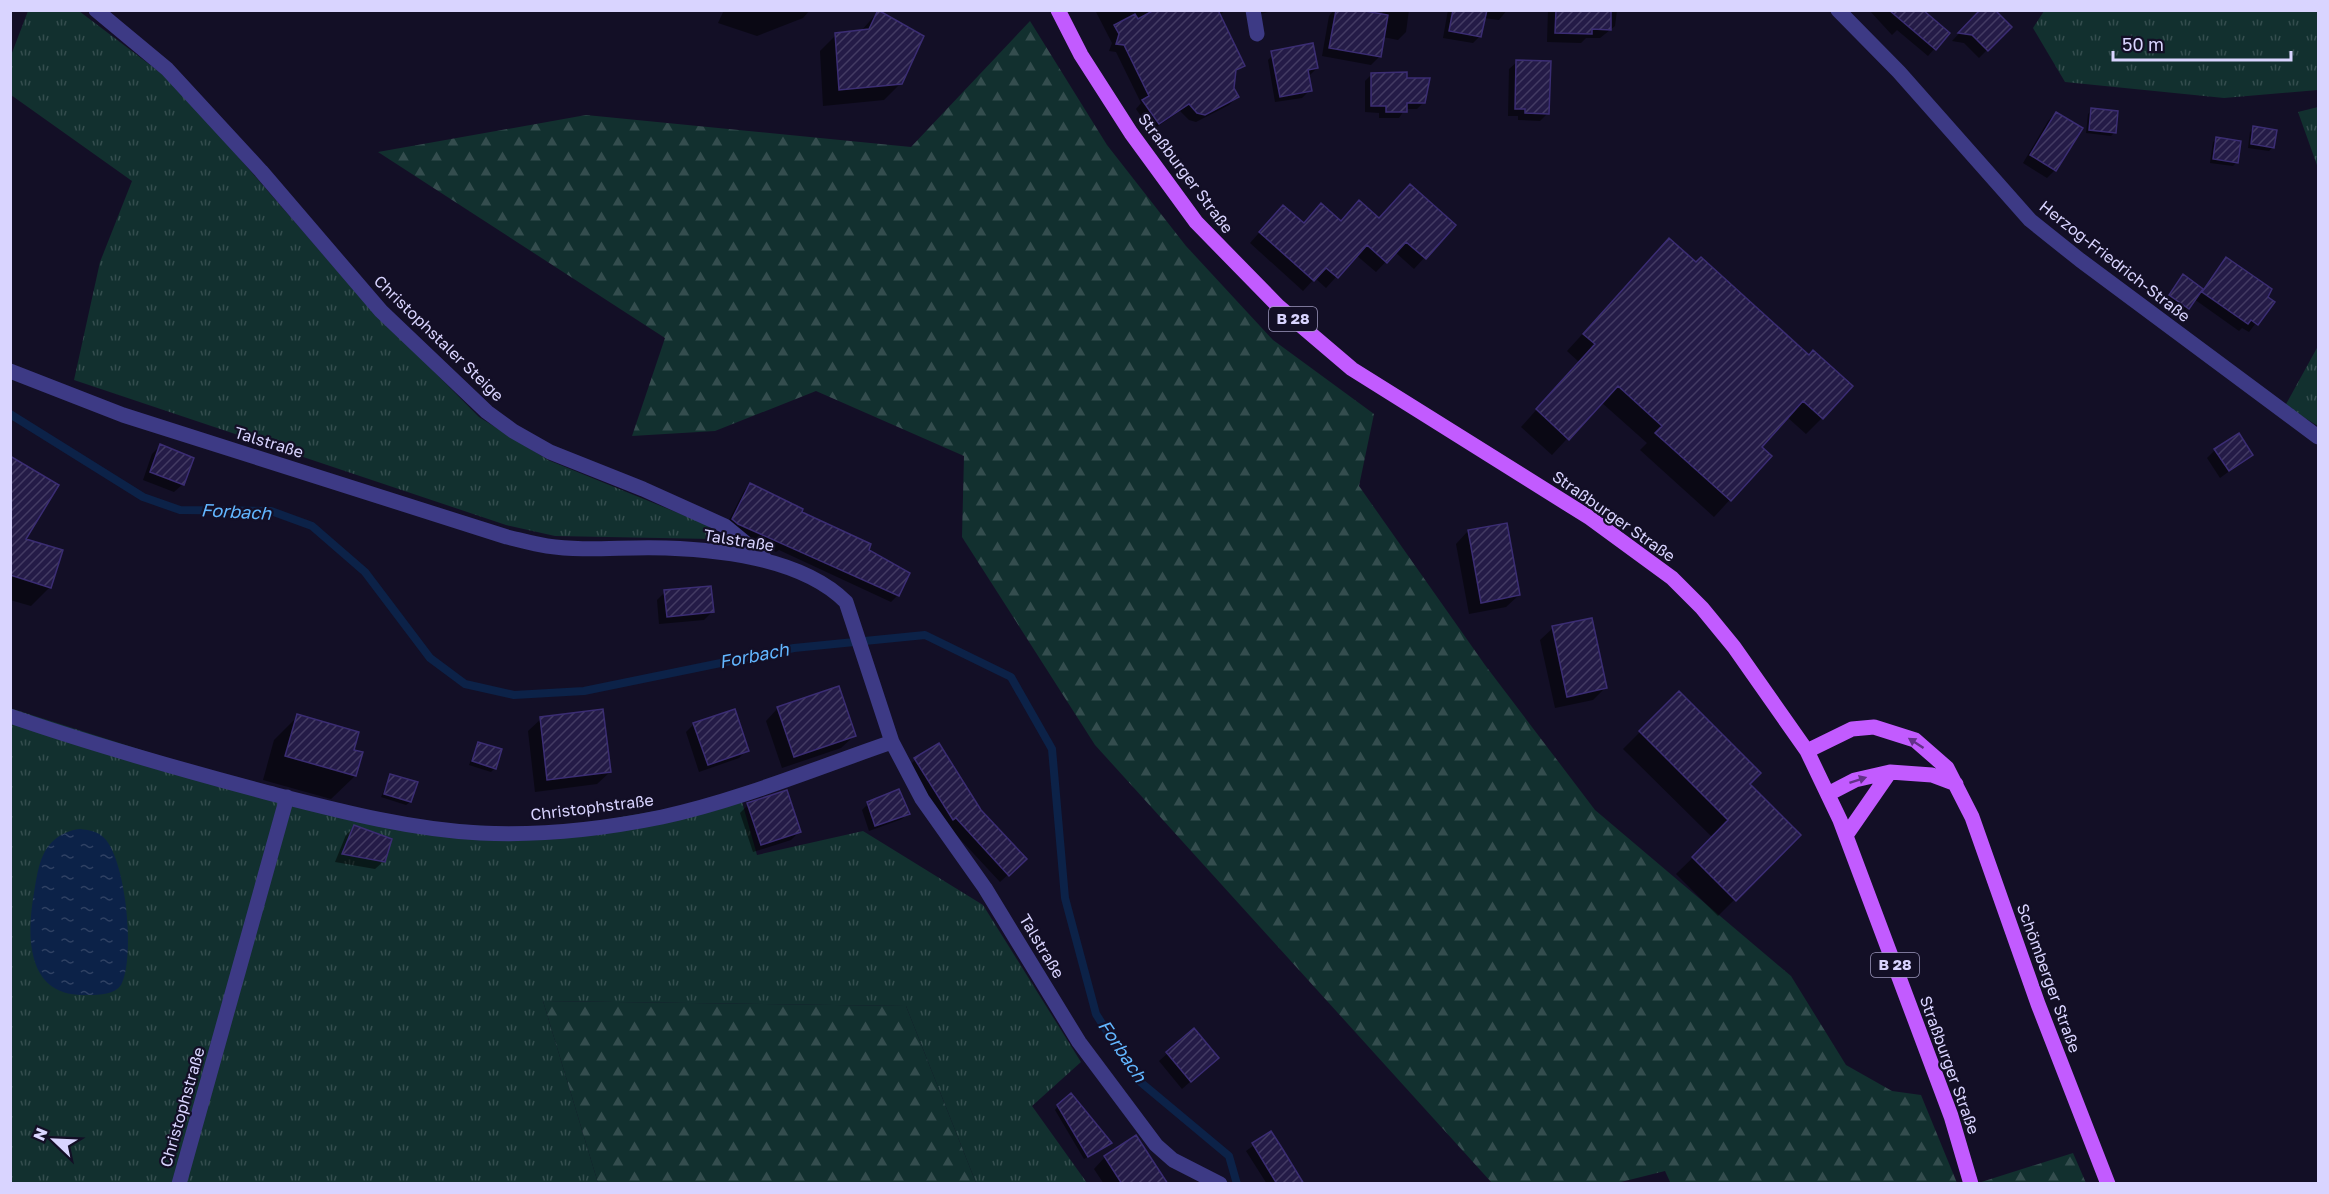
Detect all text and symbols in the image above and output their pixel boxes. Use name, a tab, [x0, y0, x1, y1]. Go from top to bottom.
scale bar	[2113, 24, 2292, 62]
text: 50 m	[2122, 33, 2164, 55]
street label: Straßburger Straße	[1134, 109, 1238, 237]
street label: Herzog-Friedrich-Straße	[2036, 196, 2194, 326]
street label: Christophstaler Steige	[370, 271, 508, 405]
road number: B 28	[1269, 307, 1317, 331]
street label: Talstraße	[232, 422, 306, 462]
street label: Straßburger Straße	[1549, 466, 1679, 566]
water label: Forbach	[200, 498, 273, 524]
street label: Talstraße	[702, 525, 776, 555]
water label: Forbach	[717, 637, 791, 673]
one-way arrow	[1908, 738, 1925, 749]
one-way arrow	[1849, 775, 1867, 784]
street label: Christophstraße	[529, 790, 655, 824]
street label: Schömberger Straße	[2013, 901, 2085, 1055]
street label: Talstraße	[1015, 910, 1069, 982]
road number: B 28	[1871, 953, 1919, 977]
street label: Straßburger Straße	[1916, 993, 1984, 1137]
water label: Forbach	[1094, 1015, 1152, 1087]
street label: Christophstraße	[155, 1045, 209, 1169]
north arrow	[24, 1110, 84, 1170]
text: N	[29, 1125, 52, 1144]

